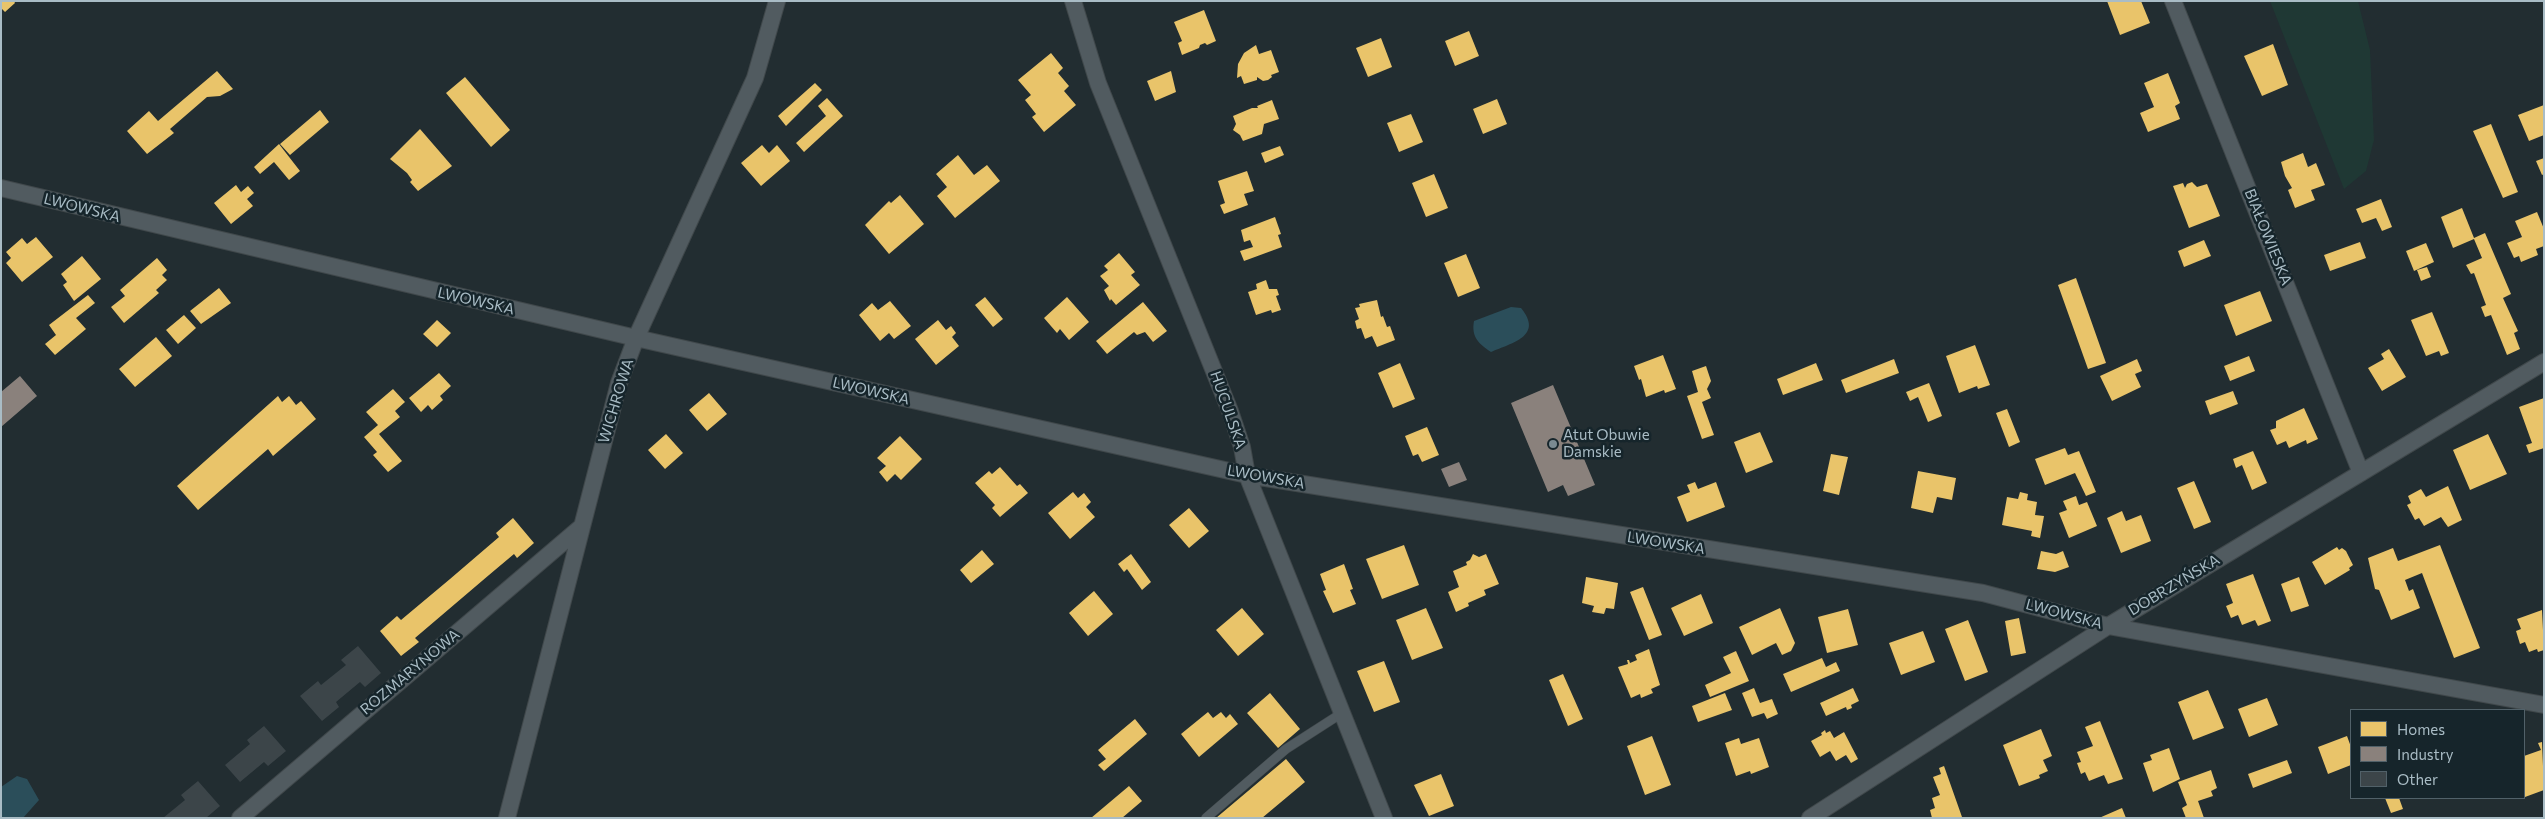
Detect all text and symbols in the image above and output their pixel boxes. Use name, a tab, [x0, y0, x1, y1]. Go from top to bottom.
street label: BIAŁOWIESKA	[2241, 186, 2295, 288]
street label: LWOWSKA	[42, 190, 122, 226]
street label: LWOWSKA	[436, 283, 516, 319]
street label: WICHROWA	[595, 357, 637, 445]
street label: HUCULSKA	[1206, 369, 1250, 451]
street label: LWOWSKA	[831, 373, 911, 409]
place label: Atut Obuwie Damskie	[1563, 426, 1650, 461]
marker: Atut Obuwie Damskie	[1547, 438, 1559, 450]
street label: LWOWSKA	[1226, 461, 1306, 493]
street label: LWOWSKA	[1626, 528, 1706, 558]
street label: DOBRZYŃSKA	[2125, 551, 2223, 619]
street label: LWOWSKA	[2024, 595, 2104, 633]
street label: ROZMARYNOWA	[357, 625, 463, 719]
legend	[2350, 709, 2525, 799]
text: Homes	[2397, 720, 2445, 738]
text: Industry	[2397, 745, 2454, 763]
text: Other	[2397, 770, 2438, 788]

